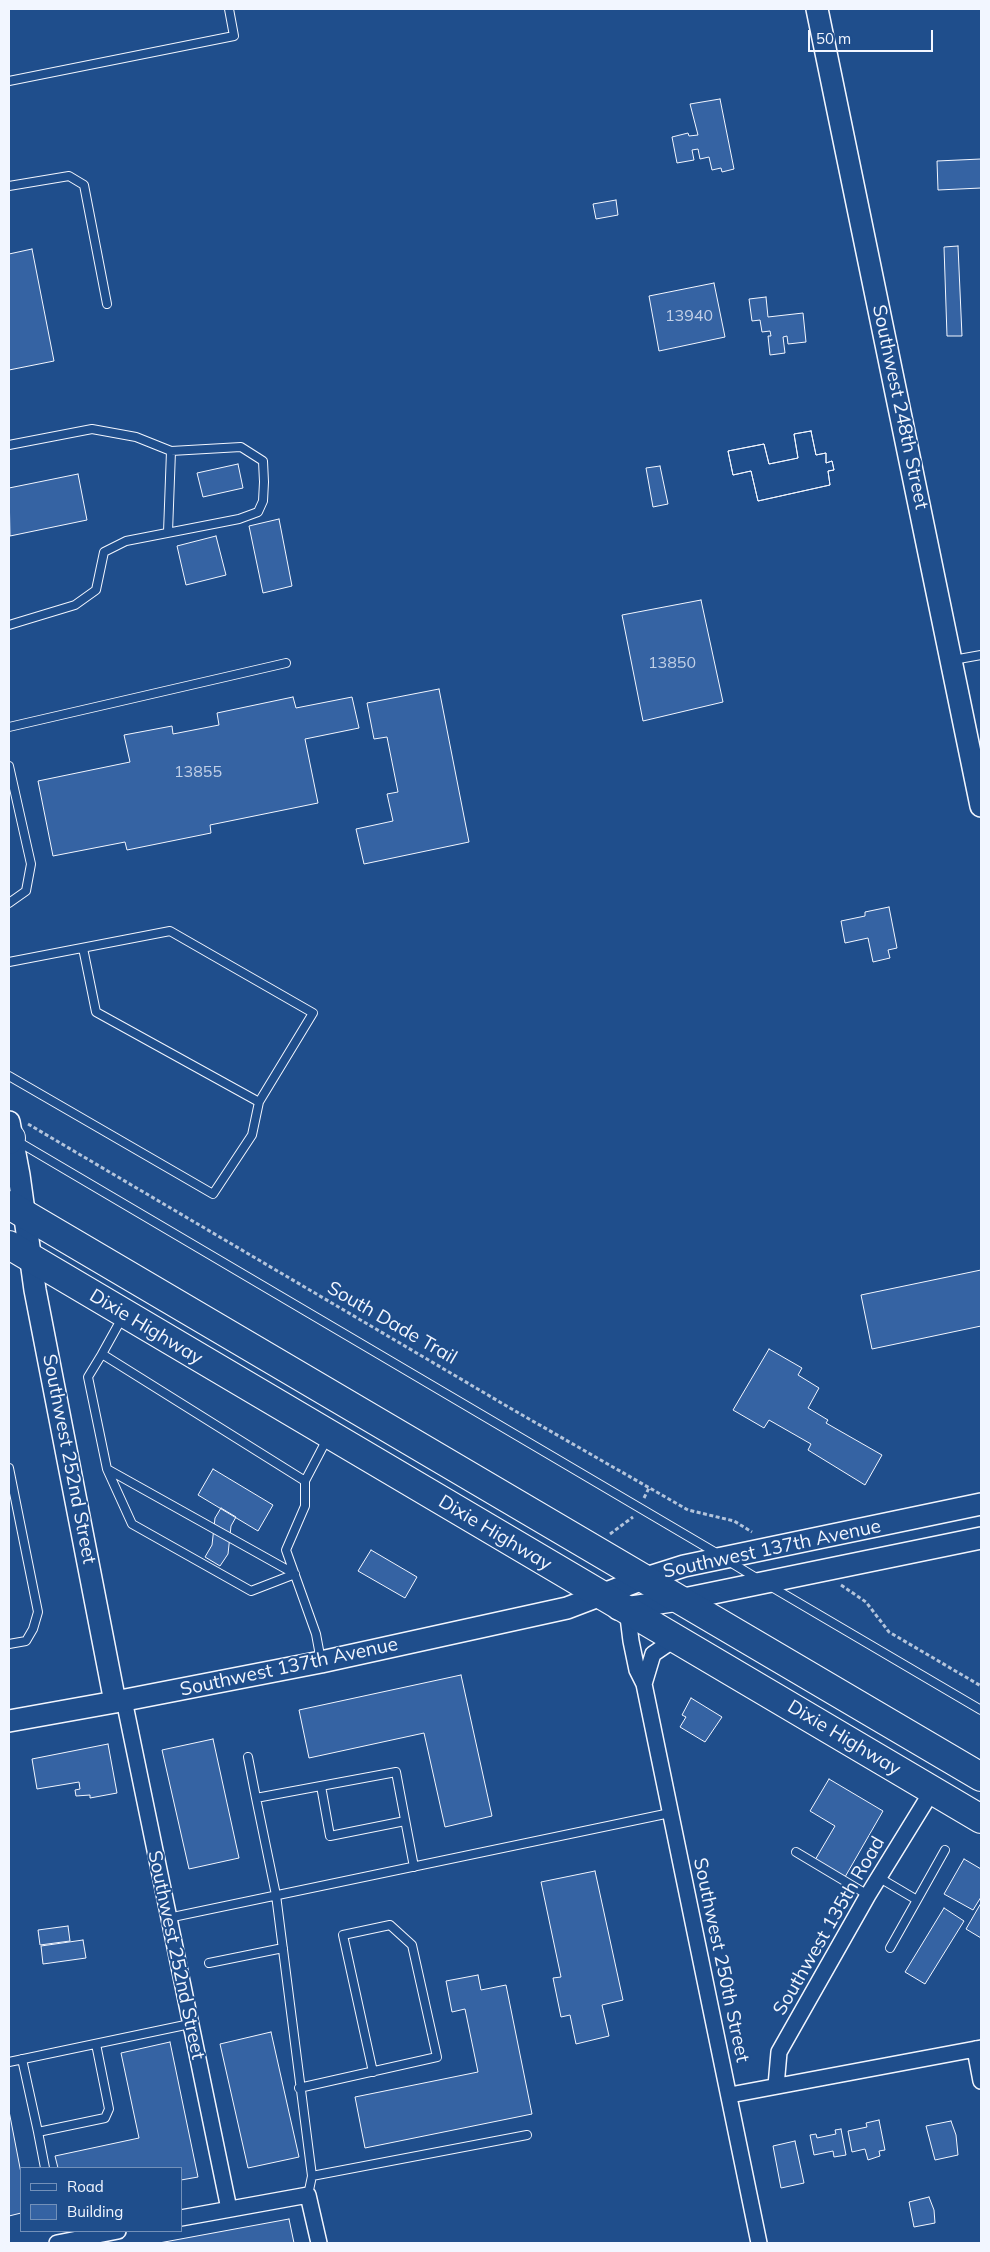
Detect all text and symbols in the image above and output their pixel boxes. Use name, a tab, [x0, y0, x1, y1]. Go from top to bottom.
scale bar	[810, 20, 935, 52]
text: 50 m	[816, 29, 851, 48]
street label: Southwest 248th Street	[867, 303, 933, 511]
house number: 13940	[665, 306, 713, 326]
house number: 13850	[648, 653, 696, 673]
house number: 13855	[174, 762, 222, 782]
street label: South Dade Trail	[323, 1277, 461, 1369]
street label: Dixie Highway	[85, 1284, 207, 1370]
street label: Southwest 252nd Street	[37, 1352, 101, 1566]
street label: Dixie Highway	[434, 1490, 556, 1576]
street label: Southwest 137th Avenue	[661, 1515, 883, 1583]
street label: Southwest 137th Avenue	[178, 1633, 400, 1701]
street label: Dixie Highway	[783, 1695, 905, 1781]
street label: Southwest 135th Road	[769, 1833, 889, 2019]
street label: Southwest 252nd Street	[143, 1848, 209, 2062]
street label: Southwest 250th Street	[688, 1856, 754, 2064]
legend	[20, 2167, 182, 2232]
text: Road	[67, 2177, 104, 2196]
text: Building	[67, 2202, 123, 2221]

